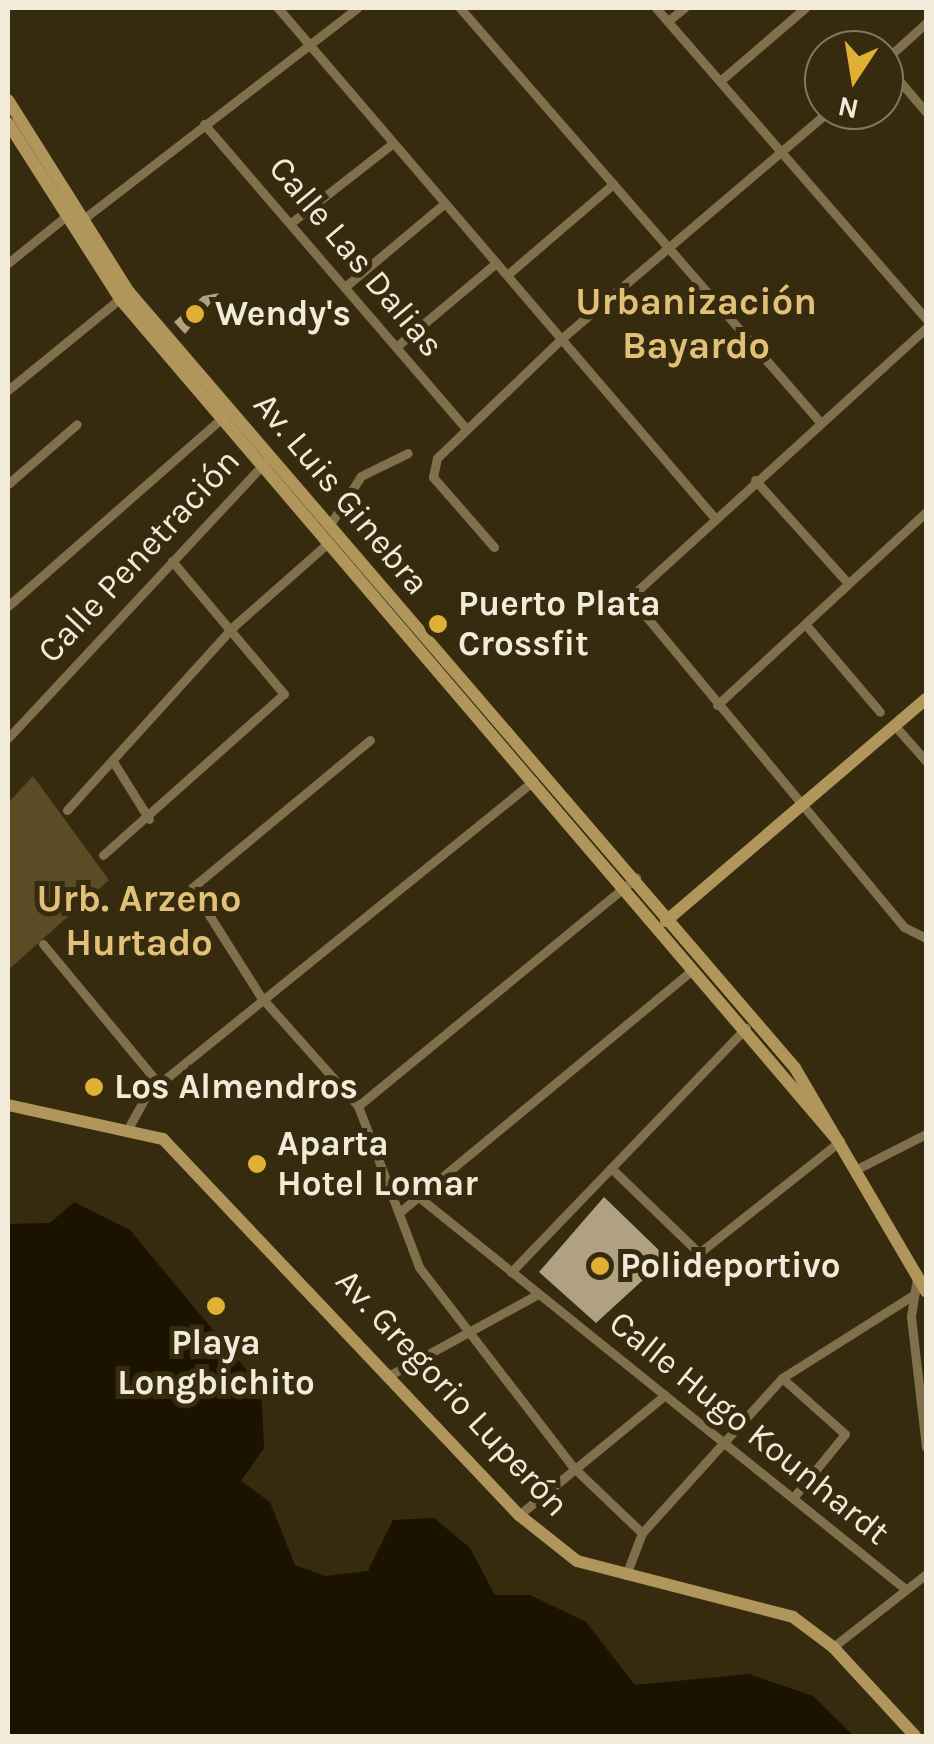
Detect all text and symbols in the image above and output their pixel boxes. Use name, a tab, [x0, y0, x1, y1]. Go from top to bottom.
north arrow	[804, 30, 904, 130]
text: N	[835, 90, 861, 126]
street label: Calle Las Dalias	[260, 148, 452, 366]
district label: Urbanización Bayardo	[575, 279, 817, 368]
place label: Wendy's	[215, 293, 351, 335]
marker: Wendy's	[184, 303, 206, 325]
street label: Av. Luis Ginebra	[244, 384, 438, 604]
street label: Calle Penetración	[29, 440, 249, 672]
place label: Puerto Plata Crossfit	[458, 583, 661, 665]
marker: Puerto Plata Crossfit	[427, 613, 449, 635]
district label: Urb. Arzeno Hurtado	[36, 876, 242, 966]
place label: Los Almendros	[114, 1066, 358, 1108]
marker: Los Almendros	[83, 1076, 105, 1098]
place label: Aparta Hotel Lomar	[277, 1123, 478, 1205]
marker: Aparta Hotel Lomar	[246, 1153, 268, 1175]
place label: Polideportivo	[620, 1245, 840, 1287]
marker: Polideportivo	[589, 1255, 611, 1277]
street label: Av. Gregorio Luperón	[327, 1261, 577, 1525]
marker: Playa Longbichito	[205, 1295, 227, 1317]
street label: Calle Hugo Kounhardt	[601, 1302, 897, 1554]
place label: Playa Longbichito	[117, 1322, 315, 1404]

